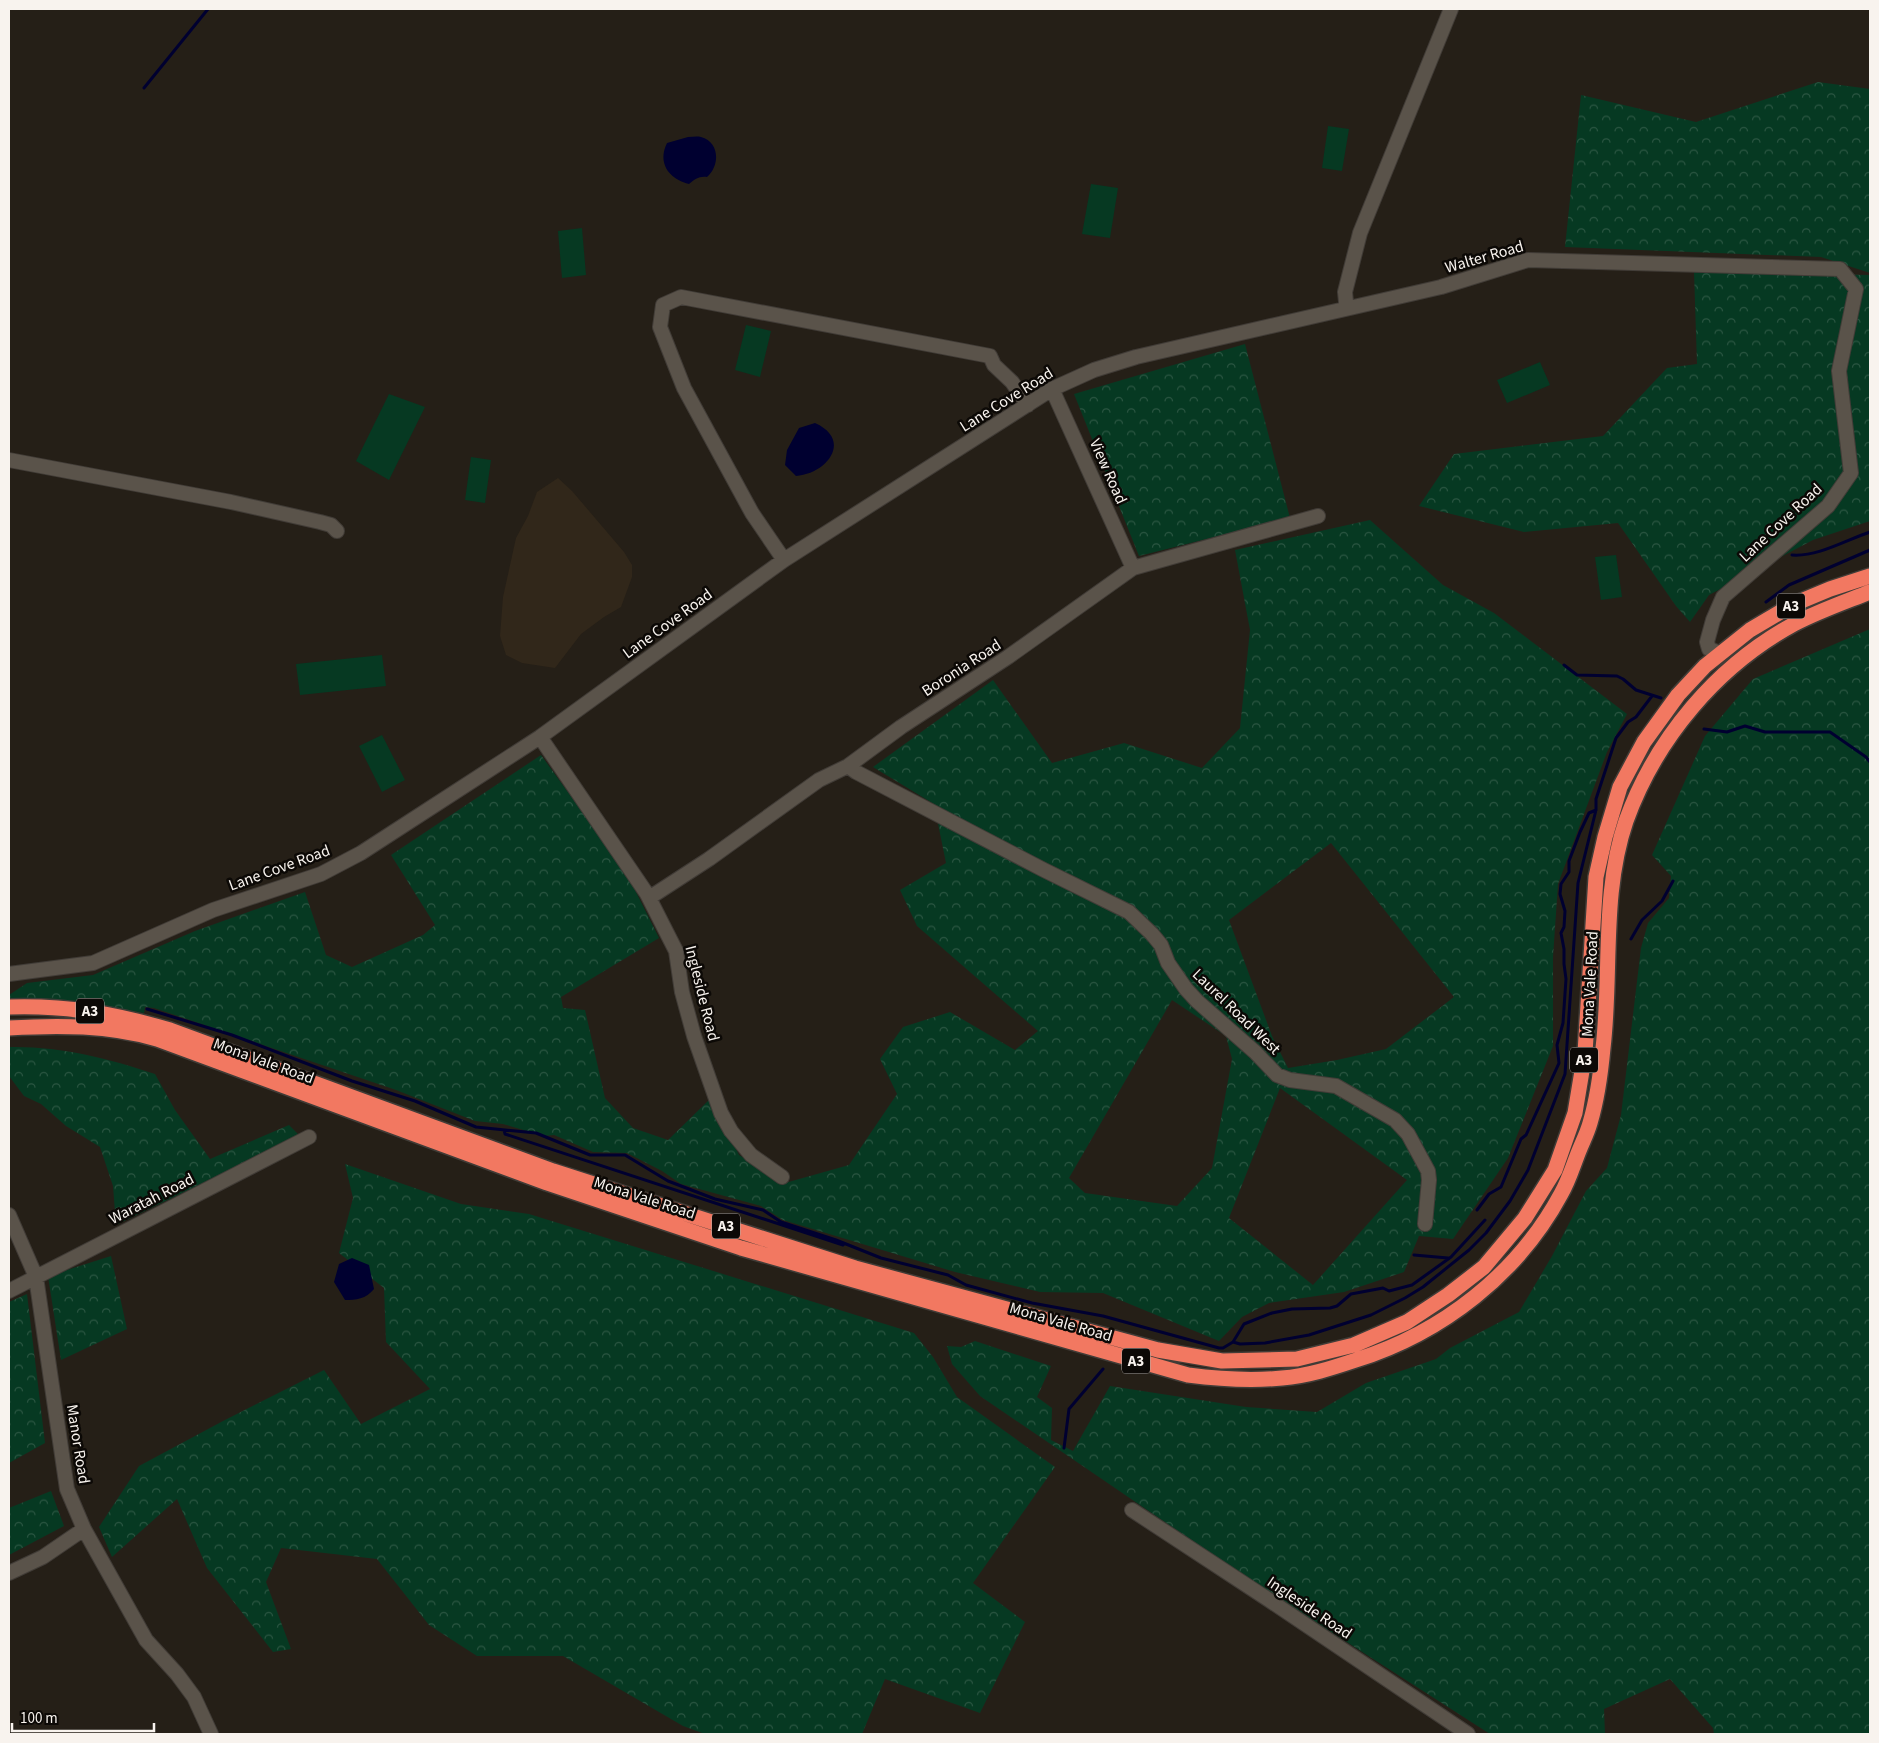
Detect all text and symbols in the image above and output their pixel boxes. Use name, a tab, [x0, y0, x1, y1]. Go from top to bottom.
street label: Walter Road	[1442, 235, 1526, 279]
street label: Lane Cove Road	[956, 362, 1057, 437]
street label: View Road	[1084, 435, 1132, 508]
street label: Lane Cove Road	[1734, 478, 1827, 567]
street label: Lane Cove Road	[618, 584, 717, 664]
road number: A3	[1777, 594, 1805, 618]
street label: Boronia Road	[918, 634, 1005, 702]
street label: Lane Cove Road	[226, 839, 333, 896]
street label: Mona Vale Road	[1576, 931, 1604, 1037]
street label: Ingleside Road	[679, 943, 725, 1043]
street label: Laurel Road West	[1187, 964, 1286, 1060]
road number: A3	[76, 998, 104, 1024]
street label: Mona Vale Road	[210, 1033, 317, 1089]
road number: A3	[1570, 1048, 1598, 1072]
street label: Waratah Road	[105, 1168, 198, 1230]
street label: Mona Vale Road	[591, 1171, 698, 1225]
road number: A3	[712, 1214, 740, 1238]
street label: Mona Vale Road	[1007, 1297, 1115, 1347]
road number: A3	[1122, 1348, 1150, 1374]
street label: Manor Road	[61, 1403, 95, 1485]
street label: Ingleside Road	[1263, 1571, 1356, 1644]
scale bar	[12, 1700, 155, 1732]
text: 100 m	[20, 1708, 58, 1729]

